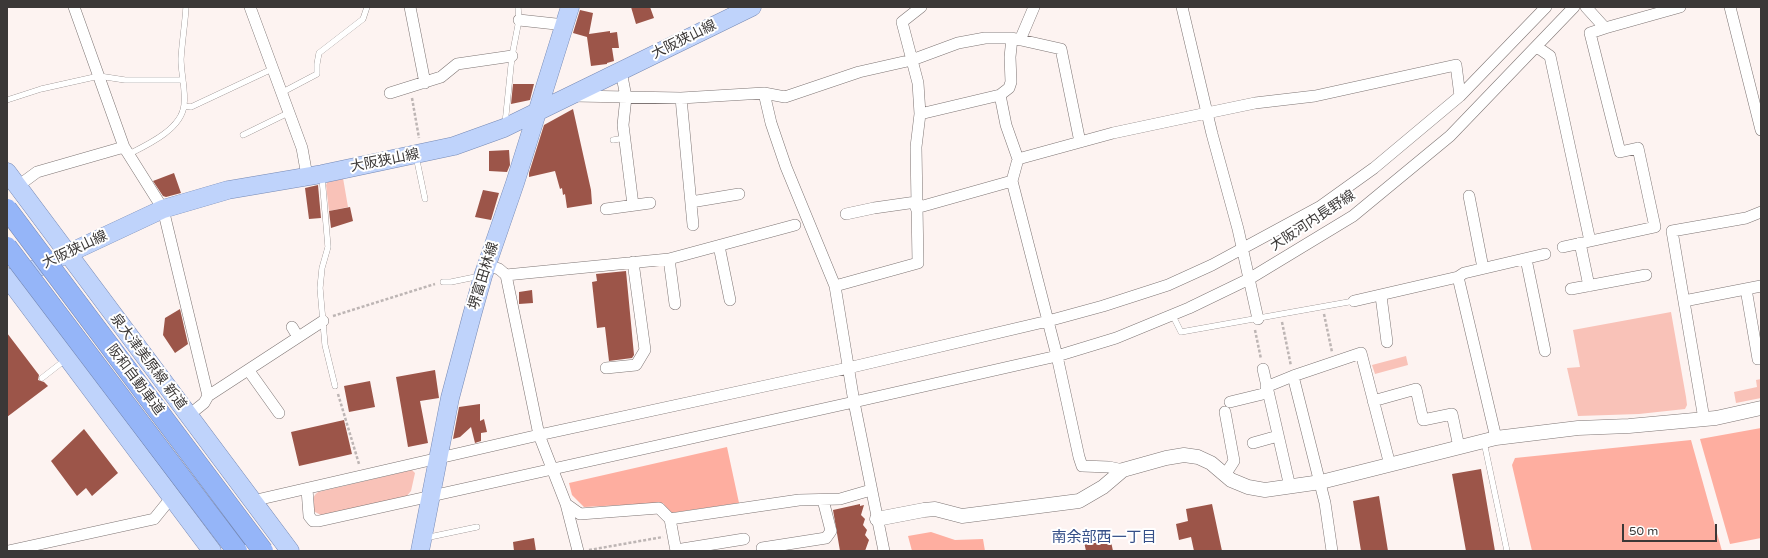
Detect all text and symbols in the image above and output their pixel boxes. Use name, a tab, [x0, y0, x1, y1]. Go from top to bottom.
street label: 大阪狭山線	[649, 17, 719, 63]
street label: 大阪狭山線	[349, 146, 421, 176]
street label: 大阪河内長野線	[1267, 187, 1359, 255]
street label: 大阪狭山線	[40, 228, 110, 272]
street label: 堺富田林線	[466, 240, 502, 312]
street label: 泉大津美原線 新道	[106, 311, 190, 413]
street label: 阪和自動車道	[103, 341, 167, 419]
scale bar	[1624, 516, 1719, 542]
text: 50 m	[1629, 524, 1658, 538]
district label: 南余部西一丁目	[1052, 529, 1156, 547]

